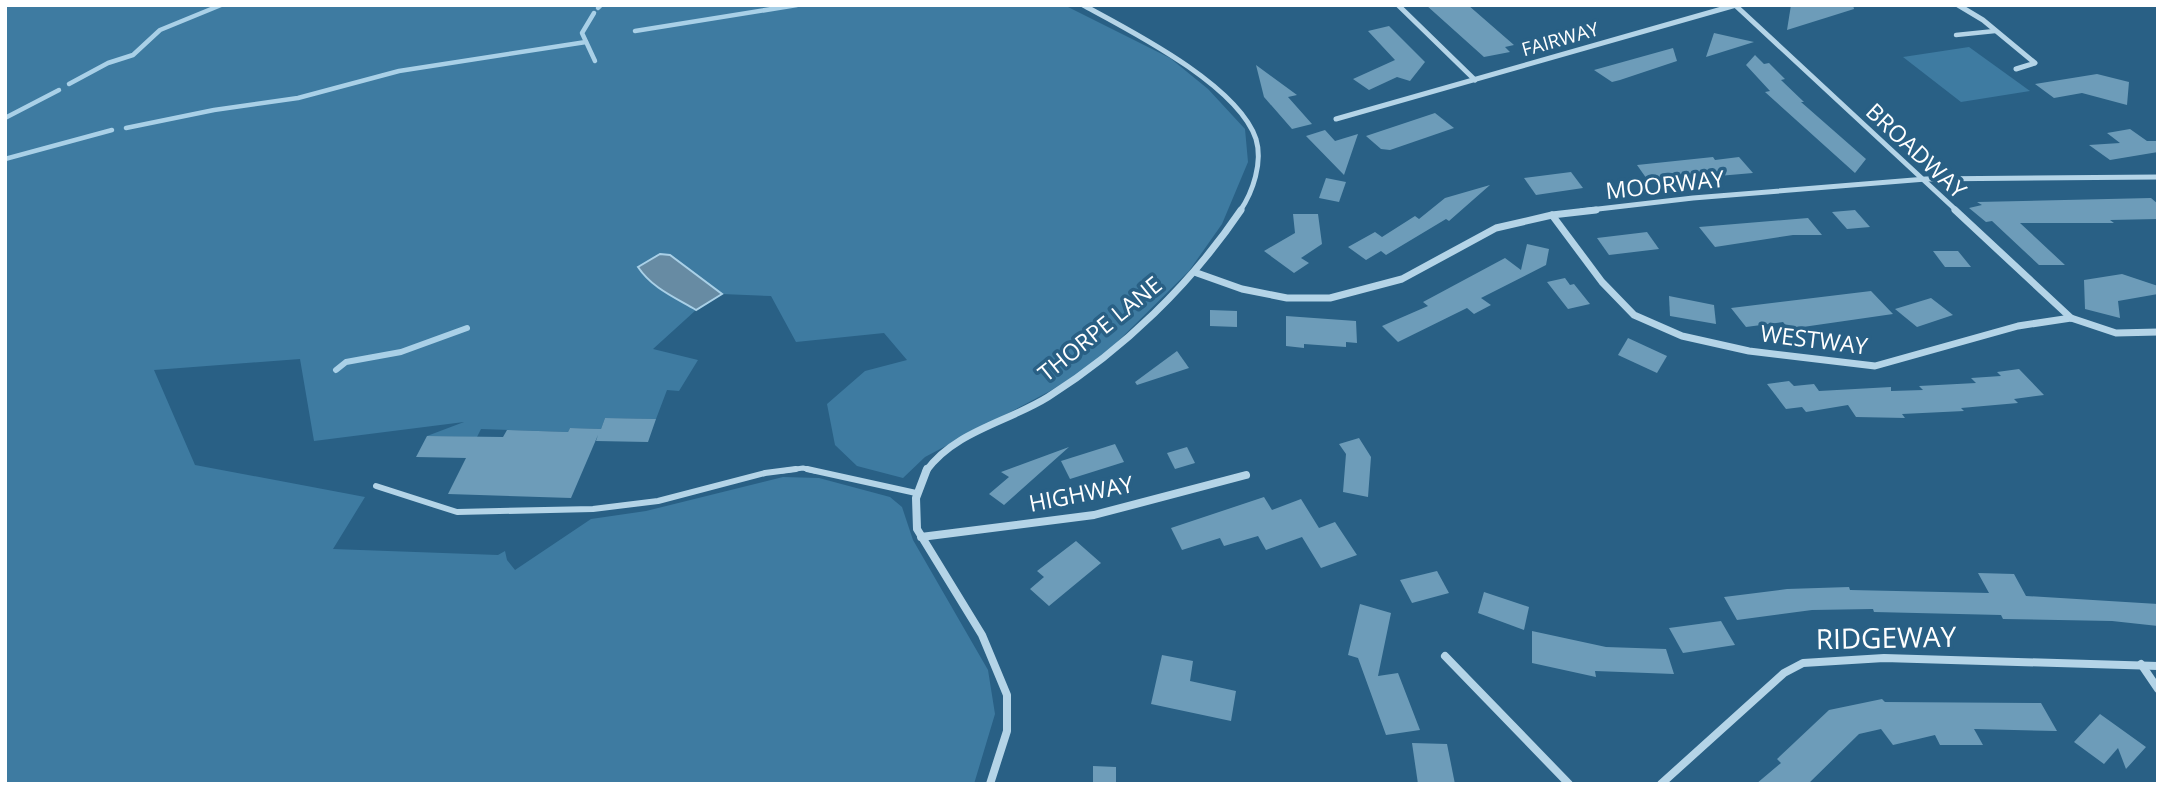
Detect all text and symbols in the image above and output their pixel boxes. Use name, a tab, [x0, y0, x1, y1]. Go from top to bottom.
street label: FAIRWAY	[1518, 16, 1602, 62]
street label: BROADWAY	[1859, 95, 1974, 205]
street label: MOORWAY	[1604, 162, 1726, 206]
street label: THORPE LANE	[1031, 268, 1168, 388]
street label: WESTWAY	[1759, 317, 1870, 361]
street label: HIGHWAY	[1026, 467, 1136, 519]
street label: RIDGEWAY	[1815, 617, 1957, 657]

